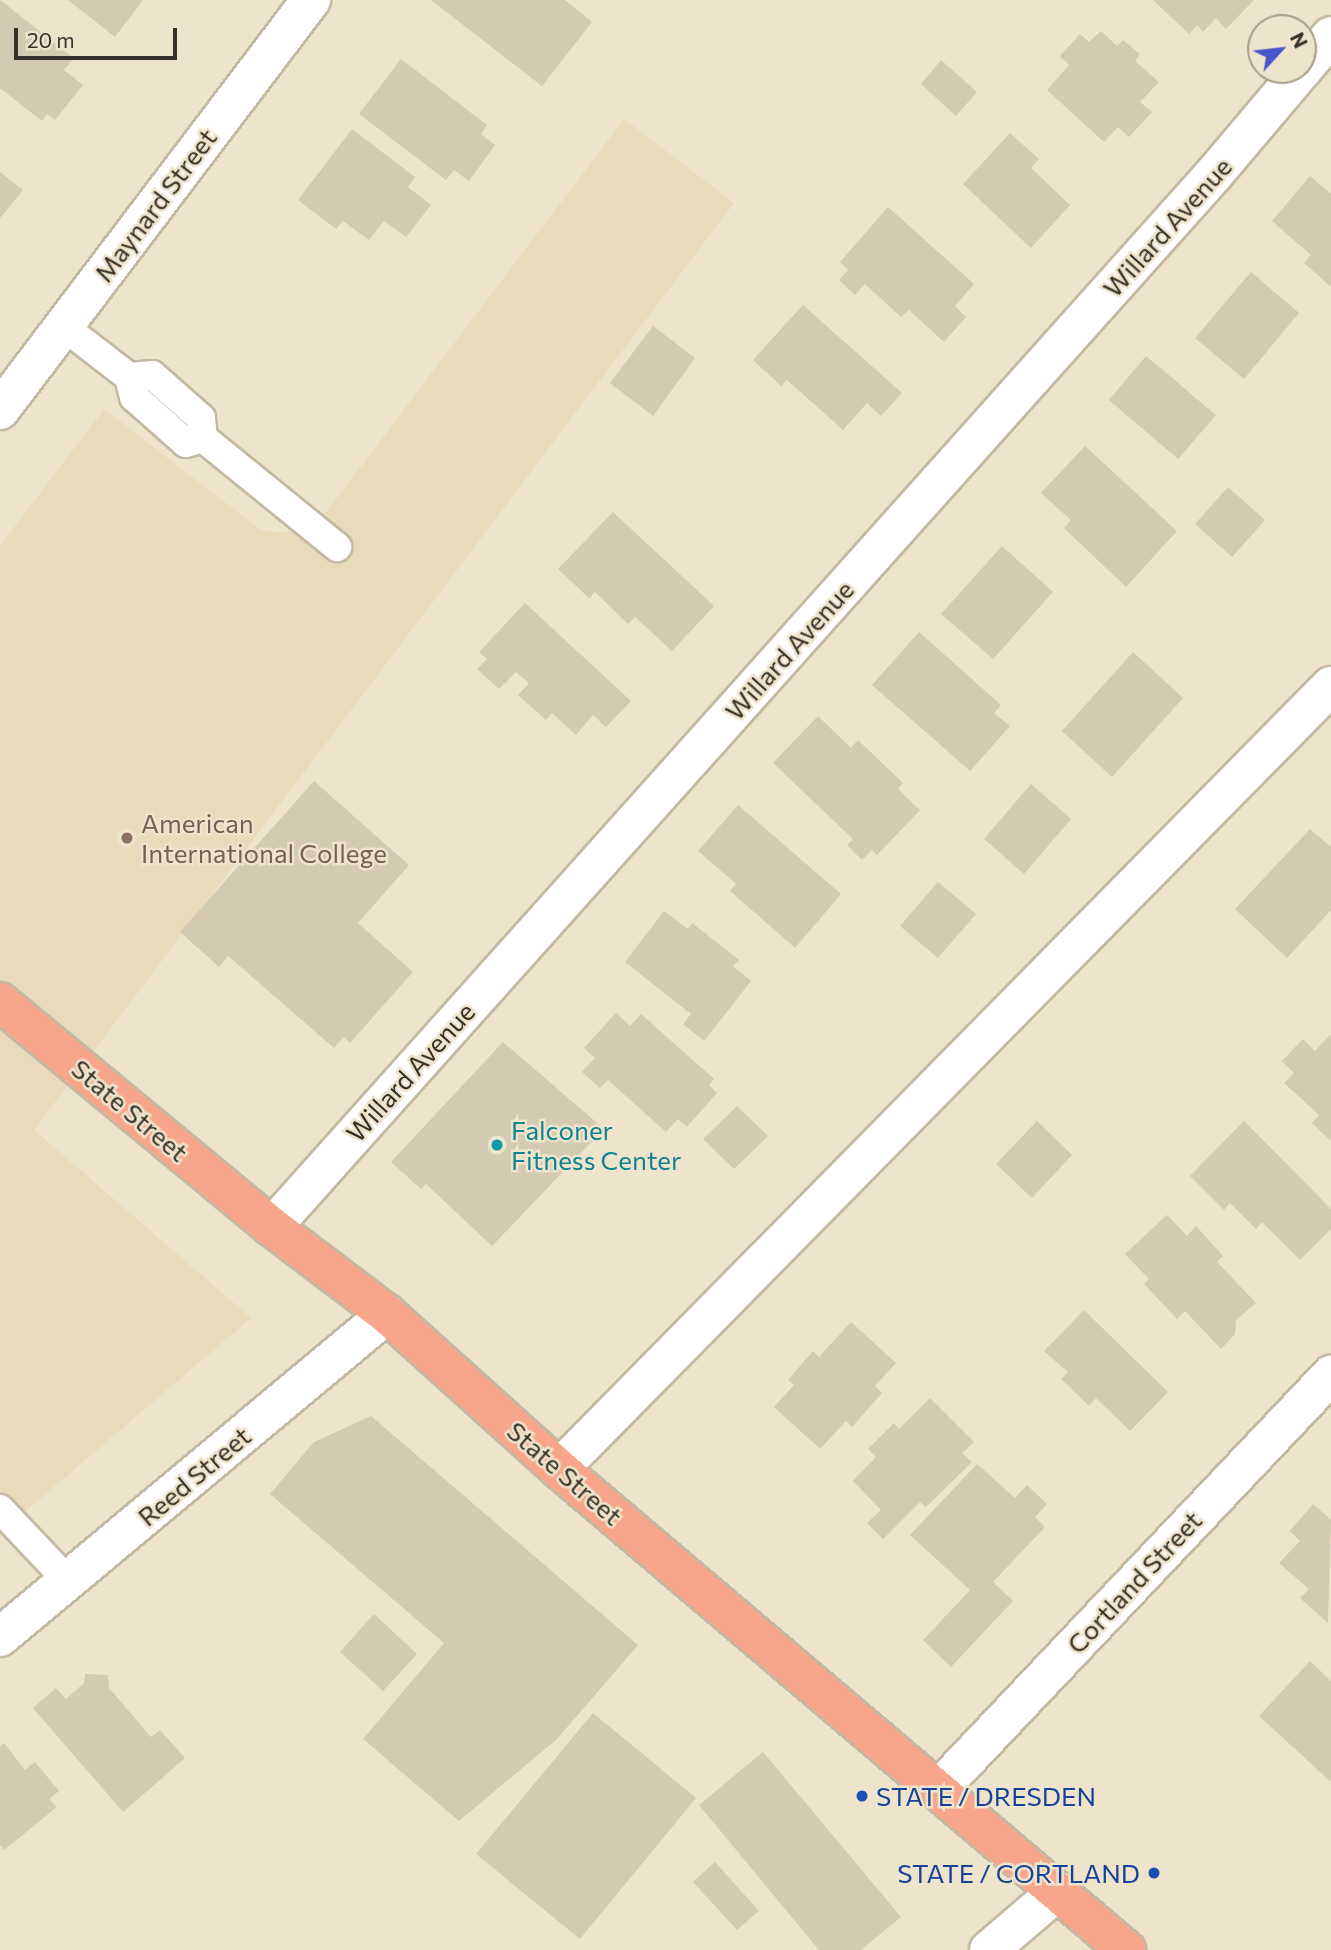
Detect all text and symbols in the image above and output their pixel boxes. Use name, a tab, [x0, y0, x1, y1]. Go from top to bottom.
scale bar	[18, 14, 180, 58]
north arrow	[1247, 14, 1317, 84]
text: 20 m	[27, 27, 75, 52]
text: N	[1286, 29, 1313, 52]
street label: Maynard Street	[87, 122, 223, 288]
street label: Willard Avenue	[1096, 151, 1238, 303]
street label: Willard Avenue	[718, 574, 860, 726]
place label: American International College	[141, 807, 387, 868]
marker: American International College	[119, 830, 135, 846]
street label: Willard Avenue	[339, 996, 481, 1148]
street label: State Street	[66, 1052, 194, 1168]
place label: Falconer Fitness Center	[511, 1114, 681, 1176]
marker: Falconer Fitness Center	[489, 1137, 505, 1153]
street label: State Street	[501, 1415, 629, 1531]
street label: Reed Street	[131, 1420, 257, 1532]
street label: Cortland Street	[1060, 1504, 1208, 1660]
place label: STATE / DRESDEN	[876, 1780, 1096, 1812]
marker: STATE / DRESDEN	[854, 1788, 870, 1804]
place label: STATE / CORTLAND	[897, 1857, 1140, 1889]
marker: STATE / CORTLAND	[1146, 1865, 1162, 1881]

